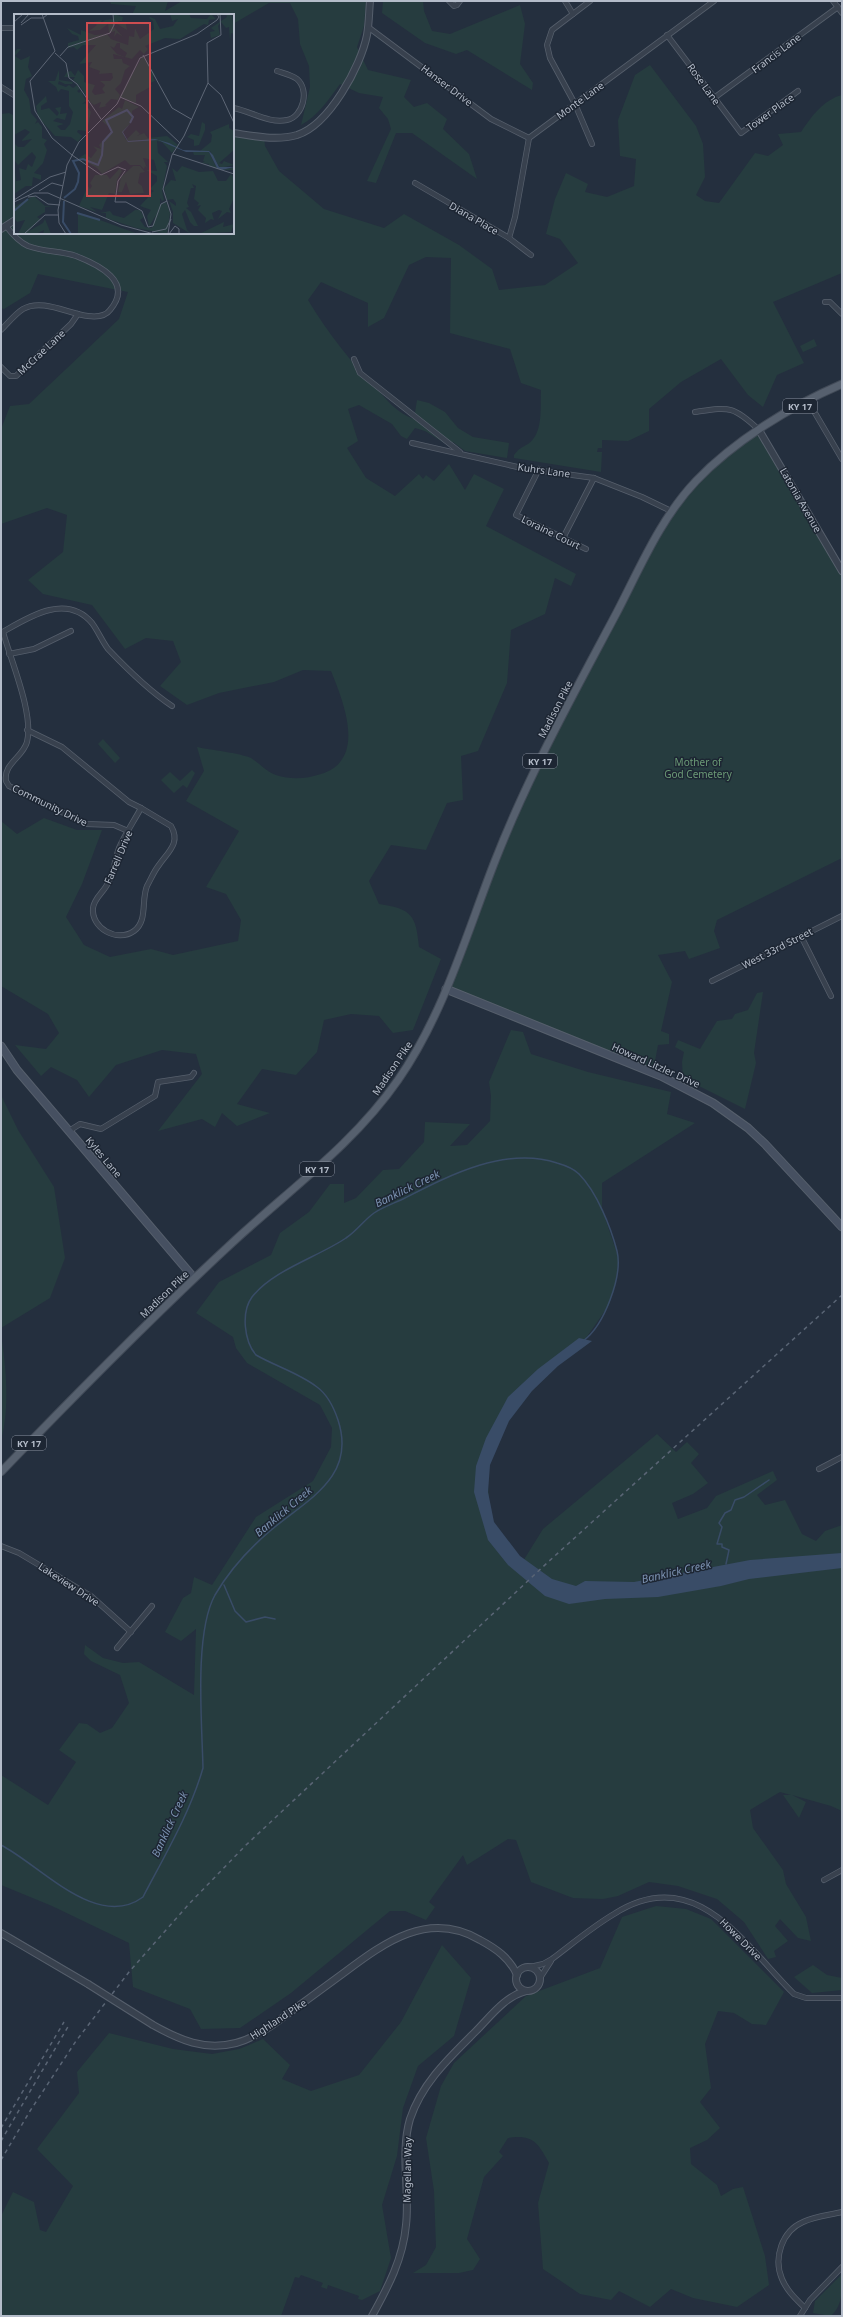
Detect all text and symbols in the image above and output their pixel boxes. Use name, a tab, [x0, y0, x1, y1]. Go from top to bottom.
inset map	[14, 14, 234, 234]
street label: Francis Lane	[748, 30, 804, 76]
street label: Rose Lane	[684, 60, 724, 108]
street label: Hanser Drive	[418, 61, 476, 109]
street label: Monte Lane	[553, 78, 607, 122]
street label: Tower Place	[743, 90, 797, 134]
street label: Diana Place	[447, 198, 501, 238]
street label: McCrae Lane	[14, 326, 68, 378]
road number: KY 17	[783, 399, 817, 413]
street label: Kuhrs Lane	[517, 459, 571, 481]
street label: Latonia Avenue	[777, 465, 825, 535]
street label: Loraine Court	[519, 512, 583, 553]
street label: Madison Pike	[535, 678, 576, 740]
road number: KY 17	[523, 754, 557, 768]
park label: Mother of God Cemetery	[664, 755, 733, 781]
street label: Community Drive	[10, 781, 90, 829]
street label: Farrell Drive	[100, 828, 136, 886]
street label: West 33rd Street	[739, 924, 815, 972]
street label: Madison Pike	[369, 1038, 416, 1098]
street label: Howard Litzler Drive	[610, 1039, 703, 1091]
street label: Kyles Lane	[83, 1134, 126, 1181]
road number: KY 17	[300, 1162, 334, 1176]
water label: Banklick Creek	[372, 1166, 443, 1210]
street label: Madison Pike	[137, 1267, 192, 1321]
road number: KY 17	[12, 1436, 46, 1450]
water label: Banklick Creek	[251, 1482, 315, 1539]
water label: Banklick Creek	[640, 1556, 713, 1586]
street label: Lakeview Drive	[36, 1559, 102, 1609]
water label: Banklick Creek	[147, 1788, 191, 1859]
street label: Howe Drive	[717, 1915, 765, 1963]
street label: Highland Pike	[247, 1995, 309, 2043]
street label: Magellan Way	[399, 2136, 415, 2203]

